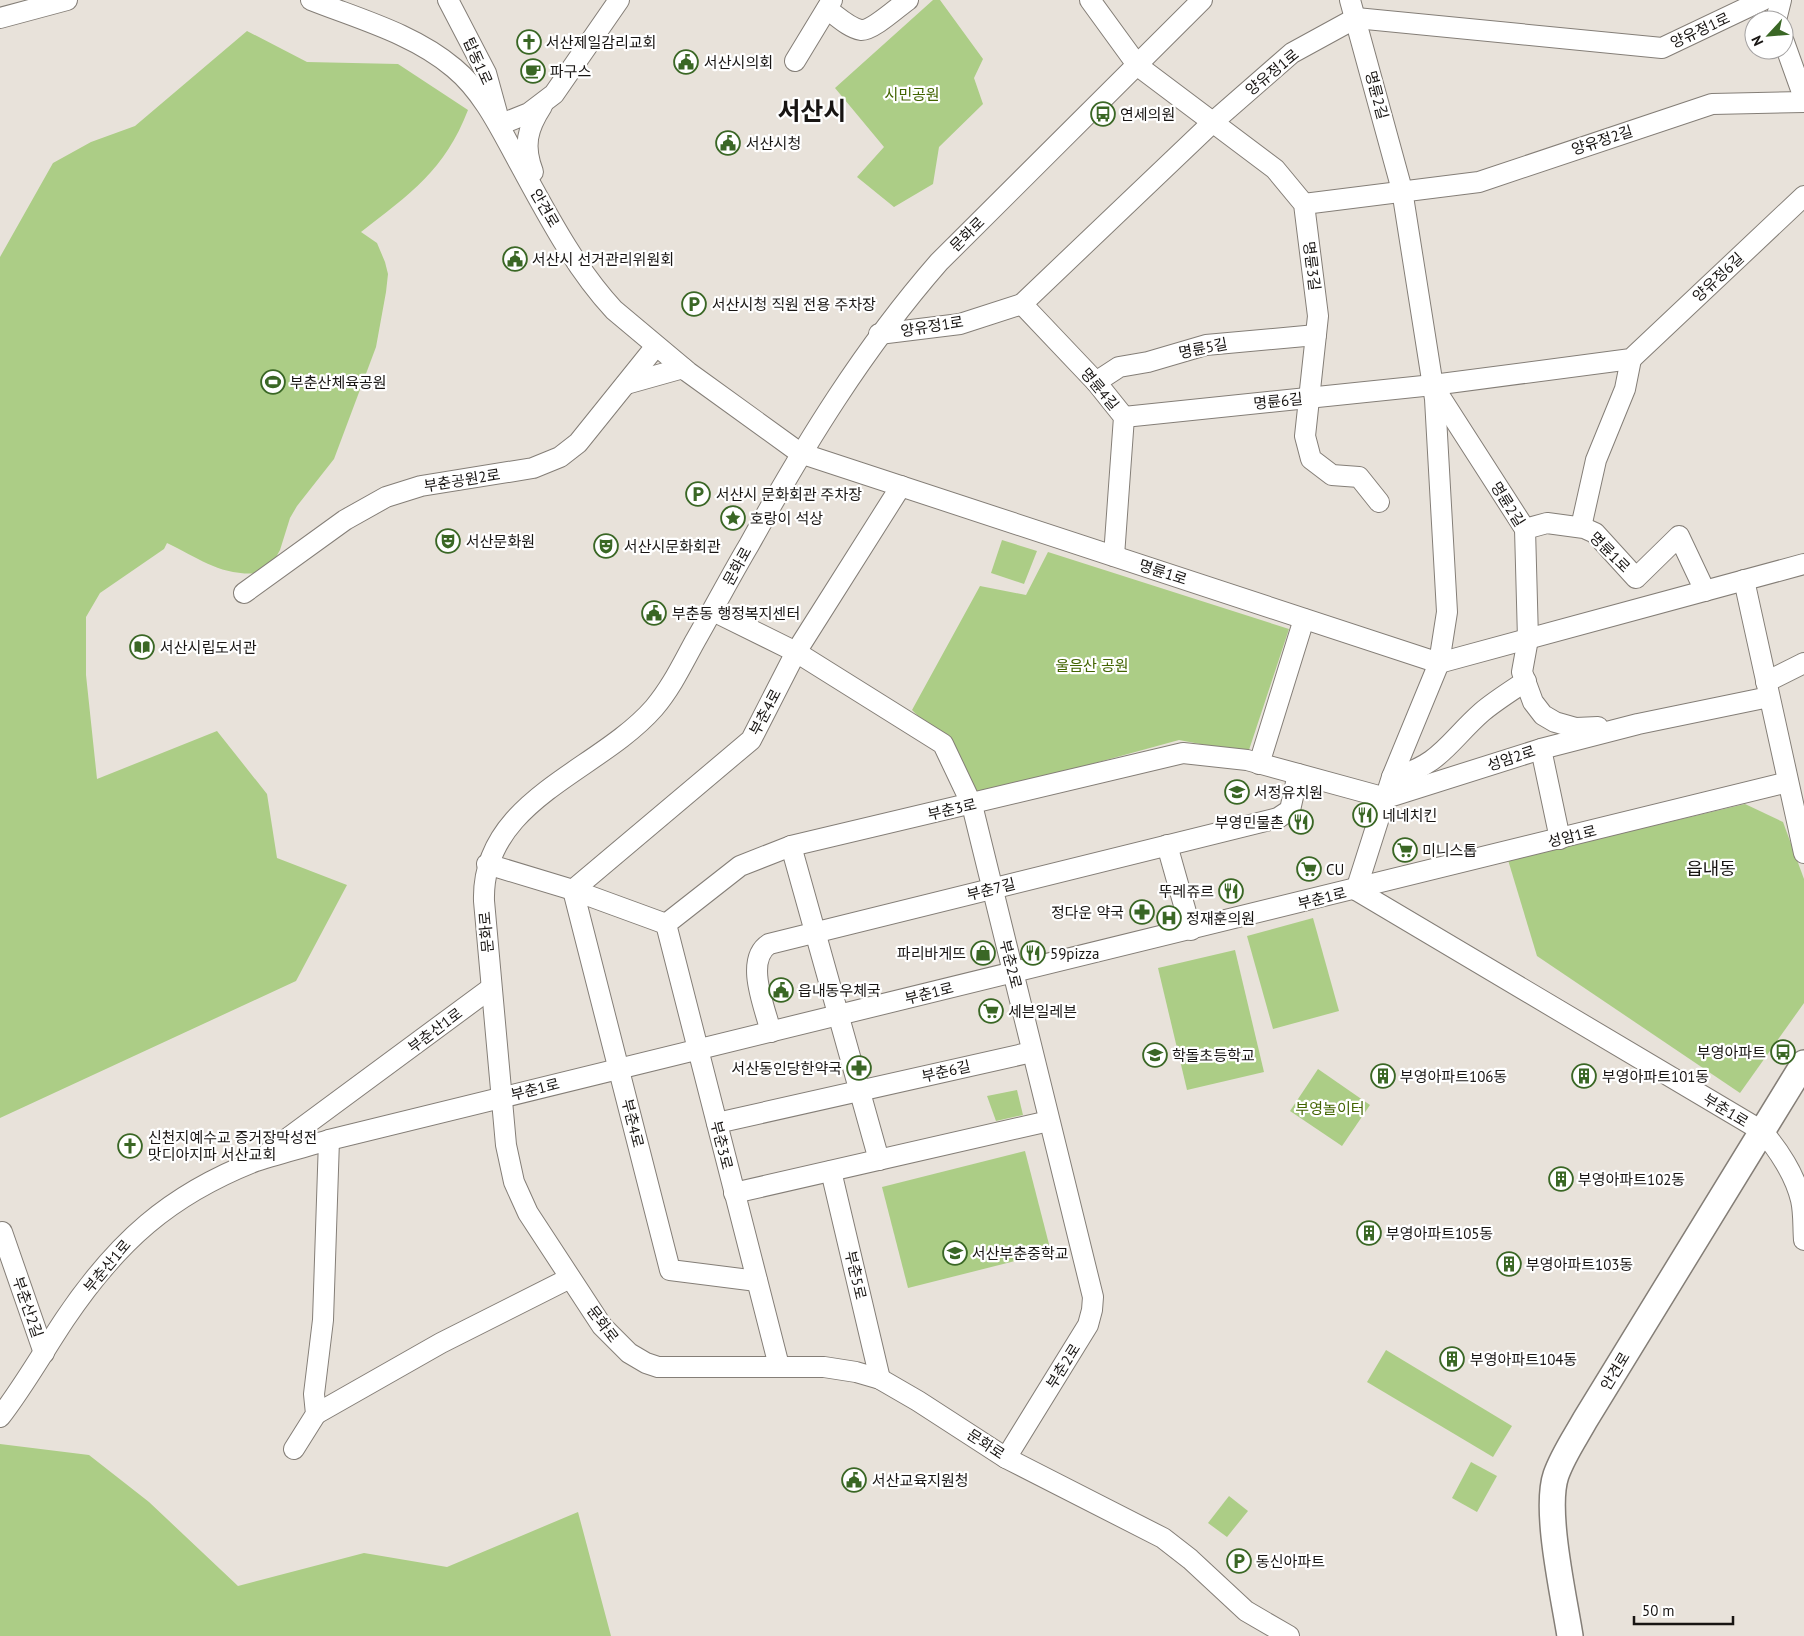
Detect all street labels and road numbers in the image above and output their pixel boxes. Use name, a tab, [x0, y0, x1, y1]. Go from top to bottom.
street label: 양유정1로	[1667, 8, 1733, 52]
street label: 탑동1로	[459, 34, 497, 88]
street label: 양유정1로	[1241, 45, 1303, 99]
street label: 명륜2길	[1361, 69, 1393, 121]
street label: 양유정2길	[1569, 121, 1635, 159]
street label: 안견로	[526, 185, 564, 231]
street label: 문화로	[946, 213, 988, 255]
street label: 명륜3길	[1300, 240, 1324, 292]
street label: 양유정6길	[1688, 248, 1748, 306]
street label: 양유정1로	[899, 312, 965, 340]
street label: 명륜5길	[1177, 334, 1229, 362]
street label: 명륜4길	[1077, 364, 1123, 414]
street label: 명륜6길	[1252, 389, 1304, 413]
street label: 부춘공원2로	[422, 465, 502, 495]
street label: 명륜2길	[1487, 478, 1529, 530]
street label: 명륜1로	[1586, 528, 1634, 576]
street label: 문화로	[719, 543, 755, 589]
street label: 명륜1로	[1136, 555, 1190, 589]
street label: 부춘4로	[745, 686, 785, 738]
street label: 성암2로	[1484, 741, 1538, 775]
street label: 부춘3로	[926, 794, 978, 824]
street label: 성암1로	[1546, 821, 1598, 851]
street label: 부춘7길	[965, 874, 1017, 904]
street label: 부춘1로	[1296, 883, 1348, 913]
street label: 문화로	[475, 911, 497, 953]
street label: 부춘2로	[996, 938, 1026, 990]
street label: 부춘1로	[903, 978, 955, 1008]
street label: 부춘산1로	[404, 1003, 466, 1057]
street label: 부춘6길	[920, 1056, 972, 1086]
street label: 부춘1로	[509, 1074, 561, 1104]
street label: 부춘1로	[1700, 1089, 1752, 1131]
street label: 부춘4로	[618, 1097, 648, 1149]
street label: 부춘3로	[707, 1119, 737, 1171]
street label: 부춘산1로	[79, 1236, 135, 1296]
street label: 부춘5로	[841, 1249, 871, 1301]
street label: 부춘산2길	[9, 1274, 47, 1340]
street label: 문화로	[583, 1302, 623, 1346]
street label: 부춘2로	[1042, 1340, 1084, 1392]
street label: 안견로	[1596, 1348, 1634, 1394]
street label: 문화로	[963, 1425, 1009, 1463]

